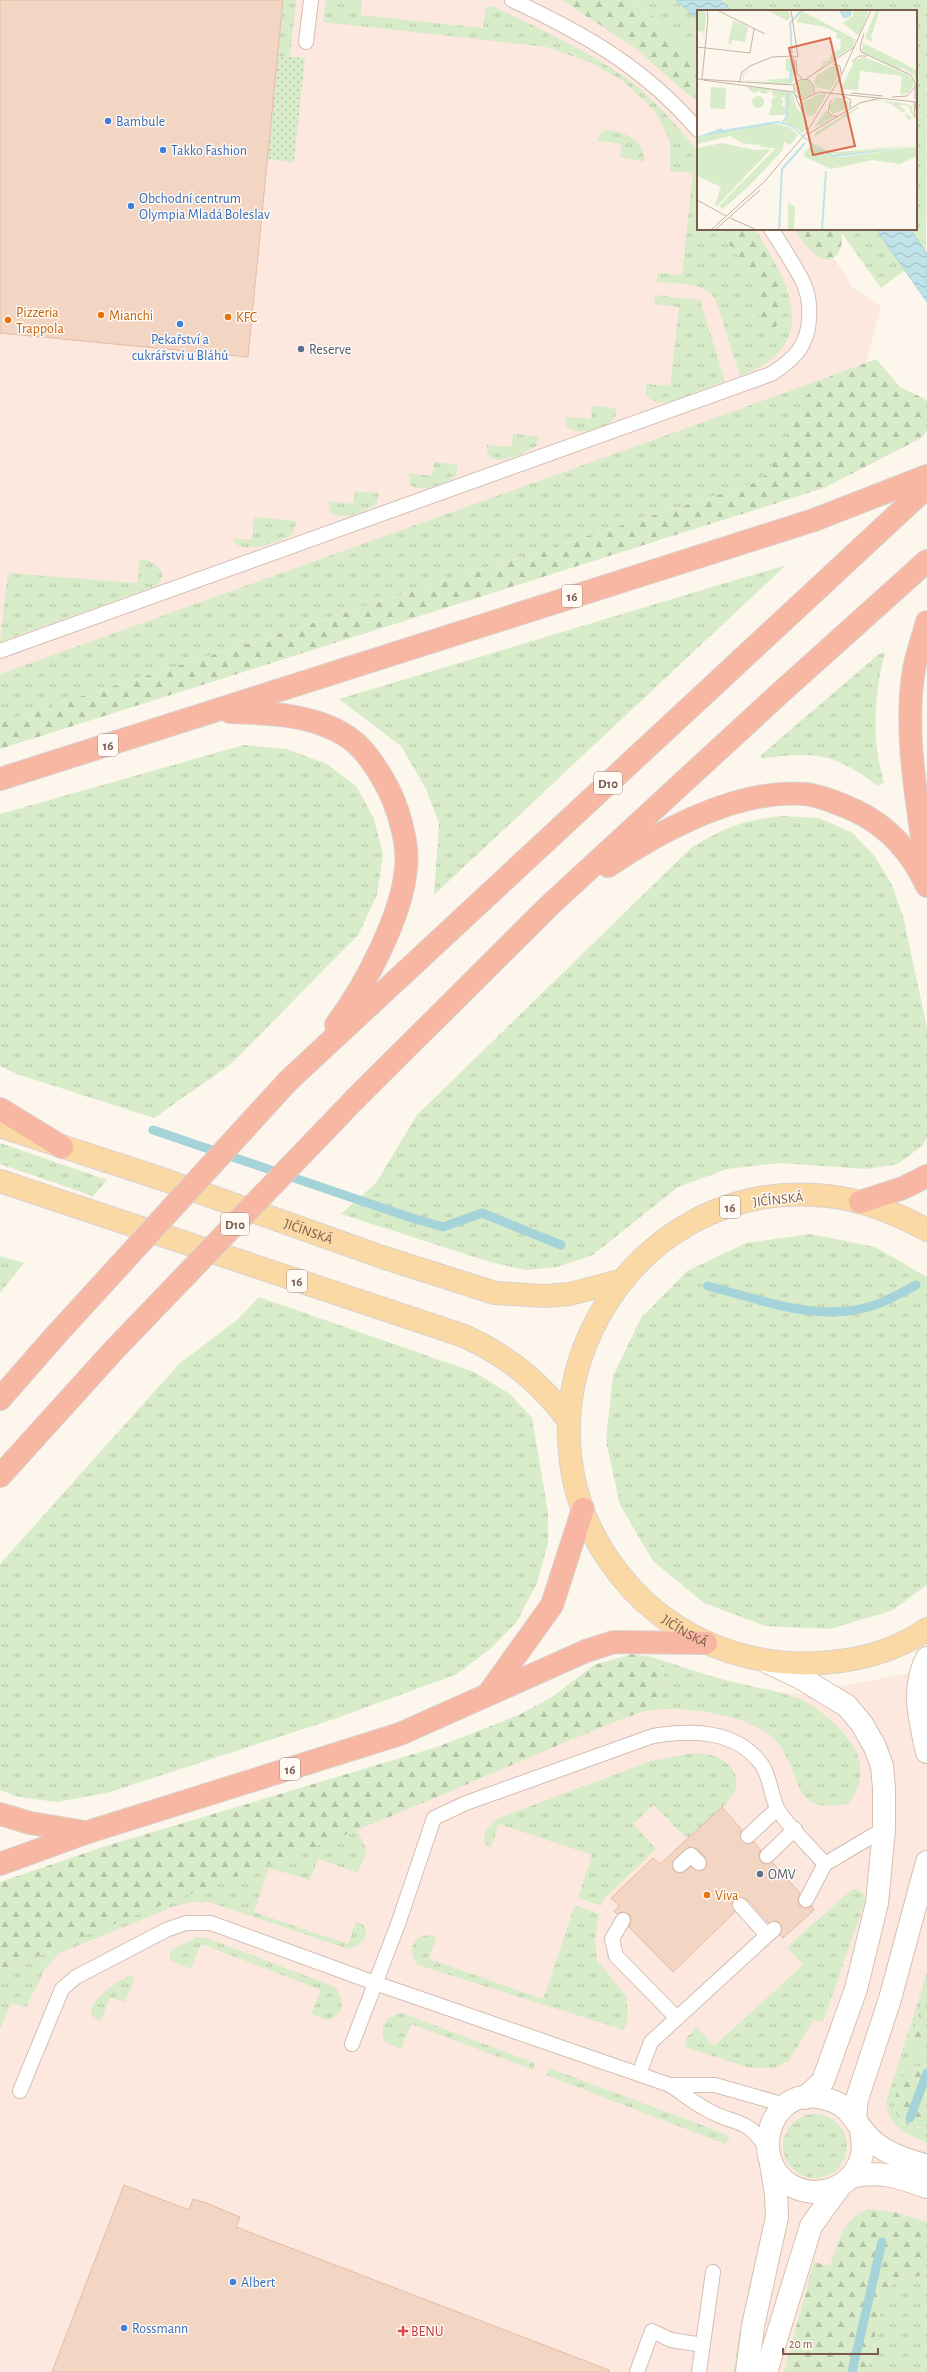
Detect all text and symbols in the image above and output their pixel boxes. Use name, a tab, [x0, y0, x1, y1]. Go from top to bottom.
inset map	[697, 10, 917, 230]
place label: Bambule	[116, 115, 165, 129]
marker: Bambule	[103, 116, 113, 126]
place label: Takko Fashion	[171, 144, 247, 158]
marker: Takko Fashion	[158, 145, 168, 155]
place label: Obchodní centrum Olympia Mladá Boleslav	[139, 192, 270, 222]
marker: Obchodní centrum Olympia Mladá Boleslav	[126, 201, 136, 211]
place label: Pizzeria Trappola	[16, 306, 64, 336]
place label: Mianchi	[109, 309, 153, 323]
marker: Mianchi	[96, 310, 106, 320]
place label: KFC	[236, 311, 257, 325]
marker: KFC	[223, 312, 233, 322]
marker: Pizzeria Trappola	[3, 315, 13, 325]
marker: Pekařství a cukrářství u Bláhů	[175, 319, 185, 329]
place label: Pekařství a cukrářství u Bláhů	[132, 333, 228, 363]
place label: Reserve	[309, 343, 351, 357]
marker: Reserve	[296, 344, 306, 354]
road number: 16	[562, 585, 582, 607]
road number: 16	[98, 734, 118, 756]
road number: D10	[594, 772, 622, 794]
street label: JIČÍNSKÁ	[752, 1187, 804, 1210]
road number: 16	[720, 1196, 740, 1218]
road number: D10	[221, 1213, 249, 1235]
street label: JIČÍNSKÁ	[282, 1217, 336, 1247]
road number: 16	[287, 1270, 307, 1292]
street label: JIČÍNSKÁ	[659, 1612, 711, 1650]
road number: 16	[280, 1758, 300, 1780]
place label: OMV	[768, 1868, 796, 1882]
marker: OMV	[755, 1869, 765, 1879]
place label: Viva	[715, 1889, 739, 1903]
marker: Viva	[702, 1890, 712, 1900]
place label: Albert	[241, 2276, 276, 2290]
marker: Albert	[228, 2277, 238, 2287]
place label: Rossmann	[132, 2322, 188, 2336]
marker: Rossmann	[119, 2323, 129, 2333]
place label: BENU	[411, 2325, 444, 2339]
marker: BENU	[398, 2326, 408, 2336]
scale bar	[783, 2330, 878, 2356]
text: 20 m	[789, 2338, 812, 2350]

